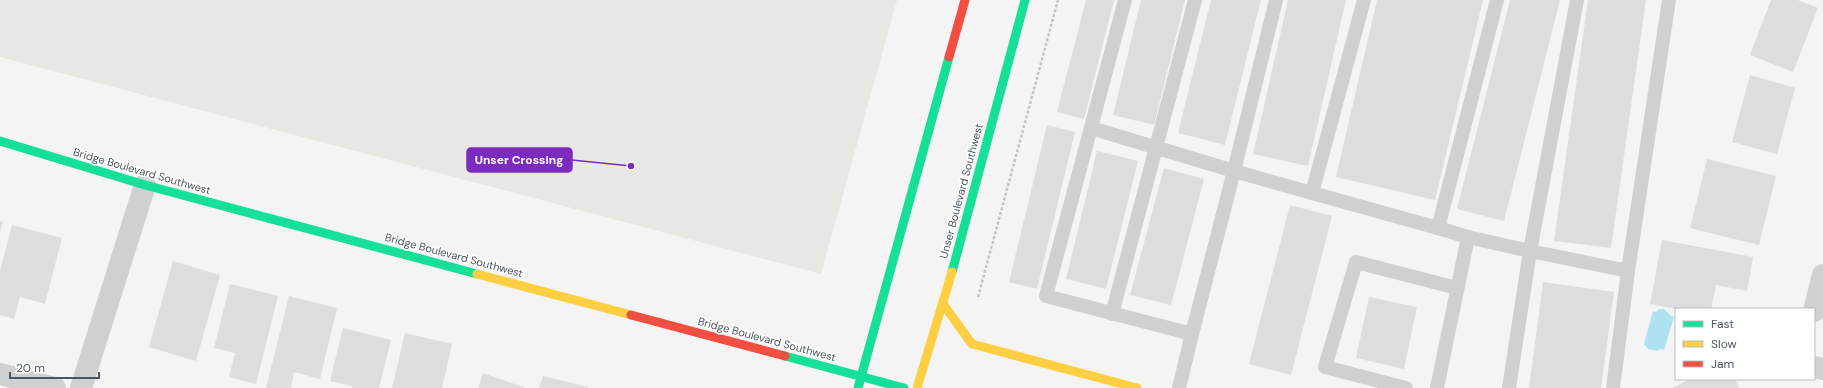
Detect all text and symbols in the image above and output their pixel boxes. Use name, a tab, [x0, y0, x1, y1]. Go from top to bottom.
street label: Unser Boulevard Southwest	[936, 122, 986, 260]
street label: Bridge Boulevard Southwest	[72, 145, 212, 197]
callout: Unser Crossing	[467, 148, 572, 172]
text: Unser Crossing	[475, 152, 563, 168]
street label: Bridge Boulevard Southwest	[383, 230, 525, 280]
legend	[1675, 308, 1815, 380]
street label: Bridge Boulevard Southwest	[696, 314, 838, 364]
text: Fast	[1711, 316, 1734, 332]
text: Slow	[1711, 336, 1737, 352]
scale bar	[10, 354, 99, 380]
text: Jam	[1711, 356, 1734, 372]
text: 20 m	[16, 360, 45, 376]

